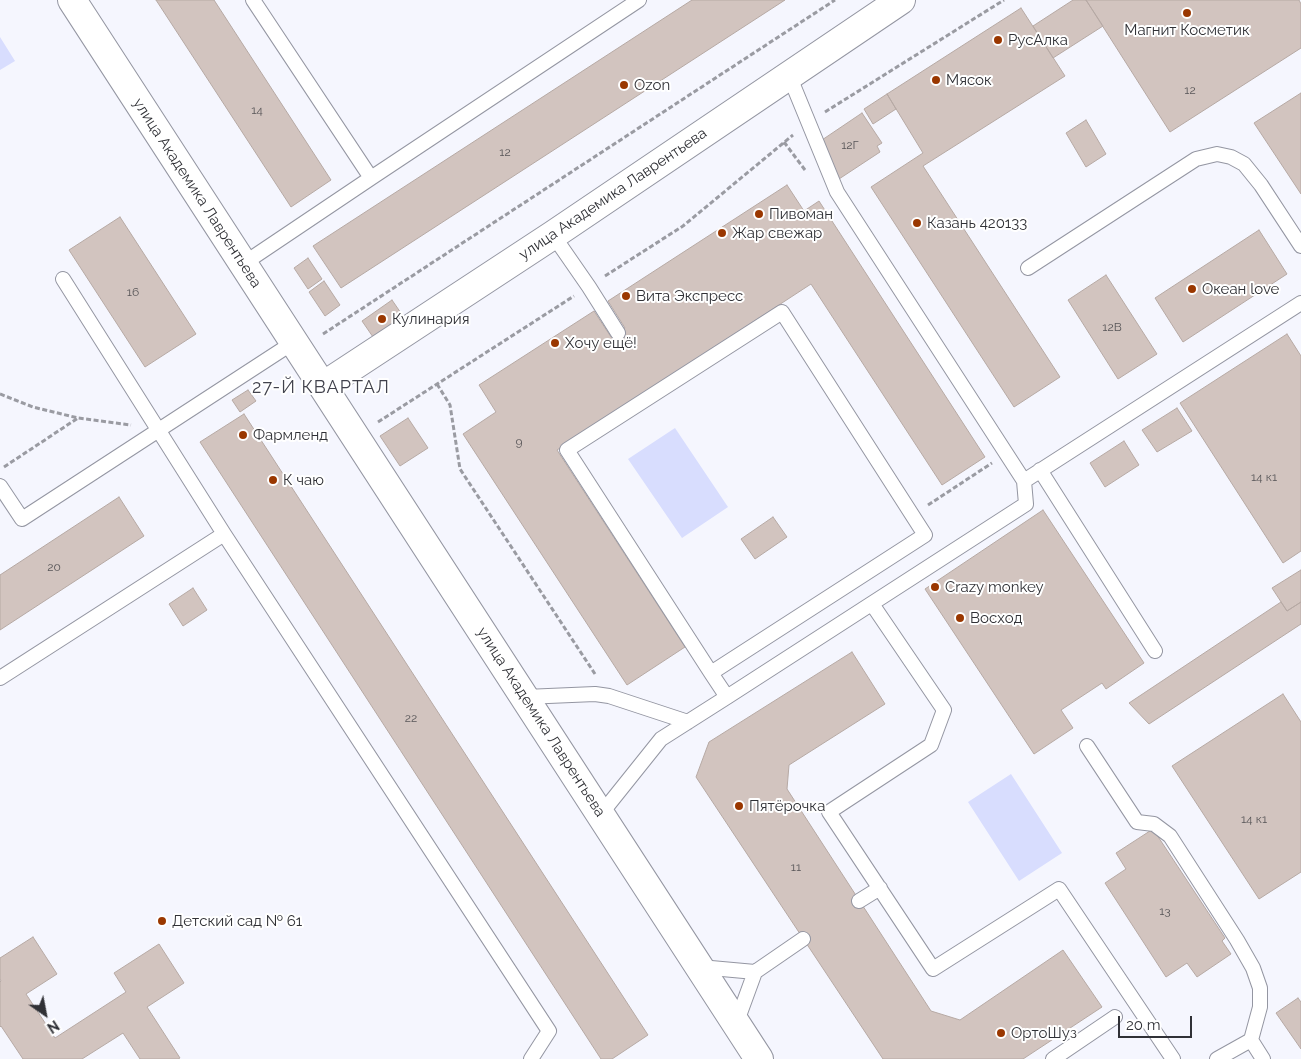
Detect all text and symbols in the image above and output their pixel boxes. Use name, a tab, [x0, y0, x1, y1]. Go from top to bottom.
marker: Магнит Косметик	[1181, 7, 1193, 19]
place label: Магнит Косметик	[1124, 21, 1250, 39]
place label: РусАлка	[1008, 31, 1068, 49]
marker: РусАлка	[992, 34, 1004, 46]
place label: Мясок	[946, 71, 992, 89]
marker: Мясок	[930, 74, 942, 86]
place label: Ozon	[634, 76, 670, 94]
marker: Ozon	[618, 79, 630, 91]
house number: 12	[1184, 83, 1196, 97]
street label: улица Академика Лаврентьева	[129, 95, 265, 291]
house number: 14	[251, 103, 263, 117]
street label: улица Академика Лаврентьева	[516, 124, 710, 264]
house number: 12Г	[841, 138, 859, 152]
house number: 12	[499, 145, 511, 159]
place label: Пивоман	[769, 205, 833, 223]
marker: Пивоман	[753, 208, 765, 220]
place label: Казань 420133	[927, 214, 1027, 232]
marker: Казань 420133	[911, 217, 923, 229]
place label: Жар свежар	[732, 224, 822, 242]
marker: Жар свежар	[716, 227, 728, 239]
place label: Океан love	[1202, 280, 1279, 298]
marker: Океан love	[1186, 283, 1198, 295]
house number: 16	[127, 285, 139, 299]
place label: Вита Экспресс	[636, 287, 743, 305]
marker: Вита Экспресс	[620, 290, 632, 302]
place label: Кулинария	[392, 310, 469, 328]
marker: Кулинария	[376, 313, 388, 325]
house number: 12В	[1102, 320, 1122, 334]
place label: Хочу ещё!	[565, 334, 637, 352]
marker: Хочу ещё!	[549, 337, 561, 349]
district label: 27-Й КВАРТАЛ	[251, 377, 391, 399]
place label: Фармленд	[253, 426, 328, 444]
marker: Фармленд	[237, 429, 249, 441]
house number: 9	[515, 435, 523, 449]
house number: 14 к1	[1251, 470, 1277, 484]
place label: К чаю	[283, 471, 324, 489]
marker: К чаю	[267, 474, 279, 486]
house number: 20	[47, 560, 61, 574]
place label: Crazy monkey	[945, 578, 1044, 596]
marker: Crazy monkey	[929, 581, 941, 593]
place label: Восход	[970, 609, 1022, 627]
marker: Восход	[954, 612, 966, 624]
street label: улица Академика Лаврентьева	[473, 624, 609, 820]
house number: 22	[405, 711, 417, 725]
place label: Пятёрочка	[749, 797, 825, 815]
marker: Пятёрочка	[733, 800, 745, 812]
house number: 14 к1	[1241, 812, 1267, 826]
house number: 11	[791, 860, 801, 874]
house number: 13	[1159, 904, 1171, 918]
place label: Детский сад № 61	[172, 912, 302, 930]
marker: Детский сад № 61	[156, 915, 168, 927]
north arrow	[20, 989, 70, 1039]
scale bar	[1121, 1006, 1195, 1038]
text: 20 m	[1126, 1016, 1161, 1034]
text: N	[44, 1017, 62, 1036]
place label: ОртоШуз	[1011, 1024, 1077, 1042]
marker: ОртоШуз	[995, 1027, 1007, 1039]

